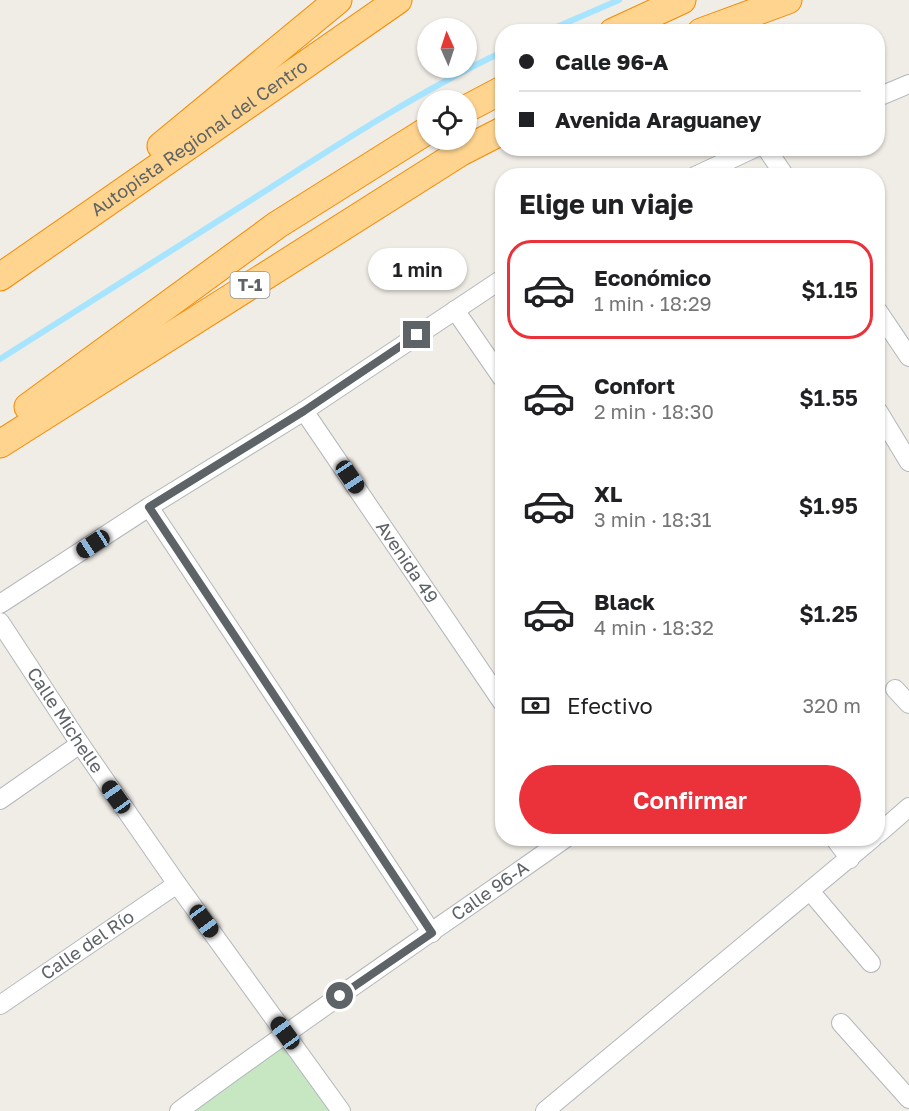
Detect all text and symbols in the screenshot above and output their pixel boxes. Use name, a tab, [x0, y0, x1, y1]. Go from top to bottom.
north arrow	[417, 18, 477, 78]
map controls	[417, 18, 477, 150]
text: Calle 96-A	[555, 48, 668, 75]
street label: Autopista Regional del Centro	[86, 54, 311, 220]
button: locate	[417, 90, 477, 150]
text: Avenida Araguaney	[555, 106, 761, 133]
text: Elige un viaje	[519, 188, 693, 220]
callout: 1 min	[368, 248, 466, 290]
text: 1 min	[392, 257, 443, 281]
icon: car	[522, 263, 576, 317]
text: Económico	[594, 264, 711, 291]
road number: T-1	[230, 272, 270, 298]
text: $1.15	[801, 276, 858, 303]
text: 1 min · 18:29	[594, 291, 712, 315]
route end	[403, 321, 430, 348]
icon: car	[522, 371, 576, 425]
text: Confort	[594, 372, 675, 399]
text: $1.55	[799, 384, 858, 411]
text: 2 min · 18:30	[594, 399, 714, 423]
car	[332, 457, 368, 497]
icon: car	[522, 479, 576, 533]
text: XL	[594, 480, 622, 507]
text: $1.95	[799, 492, 858, 519]
text: 3 min · 18:31	[594, 507, 711, 531]
street label: Avenida 49	[372, 516, 444, 607]
car	[73, 527, 113, 561]
icon: car	[522, 587, 576, 641]
text: Black	[594, 588, 655, 615]
text: $1.25	[799, 600, 858, 627]
text: 4 min · 18:32	[594, 615, 714, 639]
street label: Calle Michelle	[23, 663, 109, 777]
icon: cash	[519, 689, 552, 722]
text: Efectivo	[567, 692, 653, 719]
text: 320 m	[803, 693, 861, 717]
button: Confirmar	[519, 765, 861, 834]
car	[98, 777, 134, 817]
street label: Calle 96-A	[447, 856, 533, 925]
car	[186, 901, 222, 941]
street label: Calle del Río	[36, 905, 138, 984]
route start	[326, 982, 353, 1009]
car	[267, 1013, 303, 1053]

